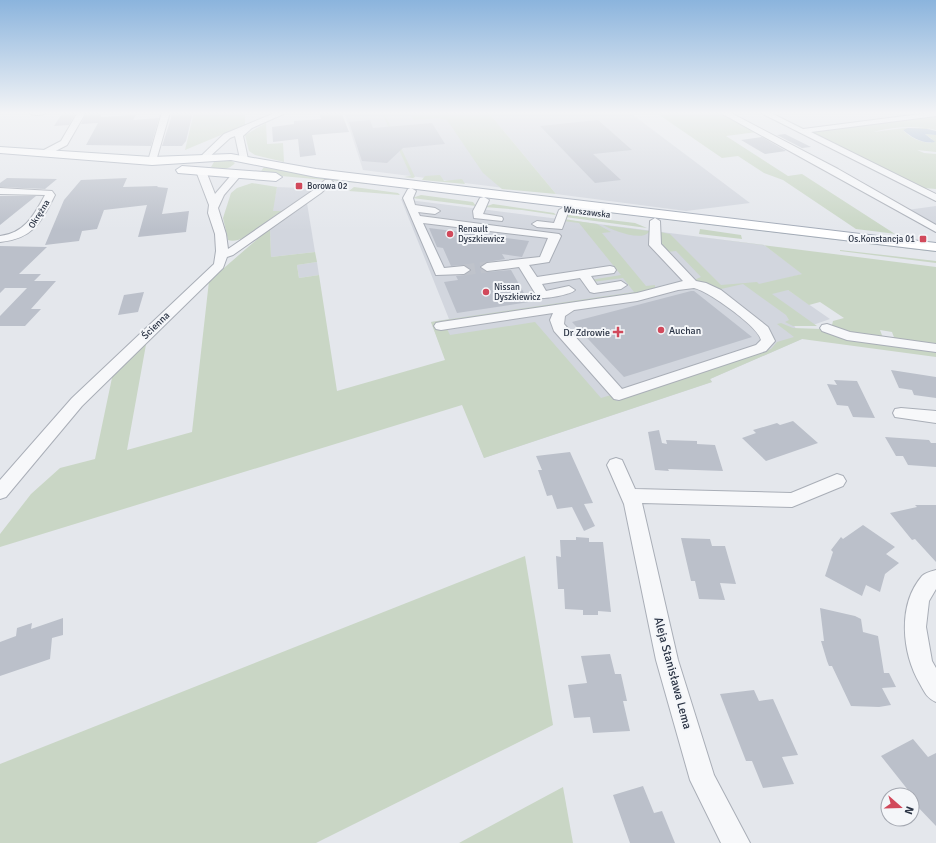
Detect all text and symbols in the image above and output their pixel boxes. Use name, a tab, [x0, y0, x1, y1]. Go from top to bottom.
marker: Borowa 02	[294, 181, 304, 191]
place label: Borowa 02	[307, 181, 348, 192]
street label: Okrężna	[26, 198, 53, 231]
street label: Warszawska	[563, 204, 611, 221]
place label: Renault Dyszkiewicz	[458, 224, 505, 245]
marker: Renault Dyszkiewicz	[445, 229, 455, 239]
place label: Os.Konstancja 01	[848, 234, 915, 245]
marker: Os.Konstancja 01	[918, 234, 928, 244]
place label: Nissan Dyszkiewicz	[494, 282, 541, 303]
marker: Nissan Dyszkiewicz	[481, 287, 491, 297]
street label: Ścienna	[139, 309, 172, 342]
marker: Auchan	[656, 325, 666, 335]
place label: Auchan	[669, 325, 701, 337]
place label: Dr Zdrowie	[563, 327, 610, 339]
marker: Dr Zdrowie	[613, 327, 623, 337]
street label: Aleja Stanisława Lema	[650, 615, 695, 731]
north arrow	[880, 787, 920, 827]
text: N	[902, 804, 916, 816]

